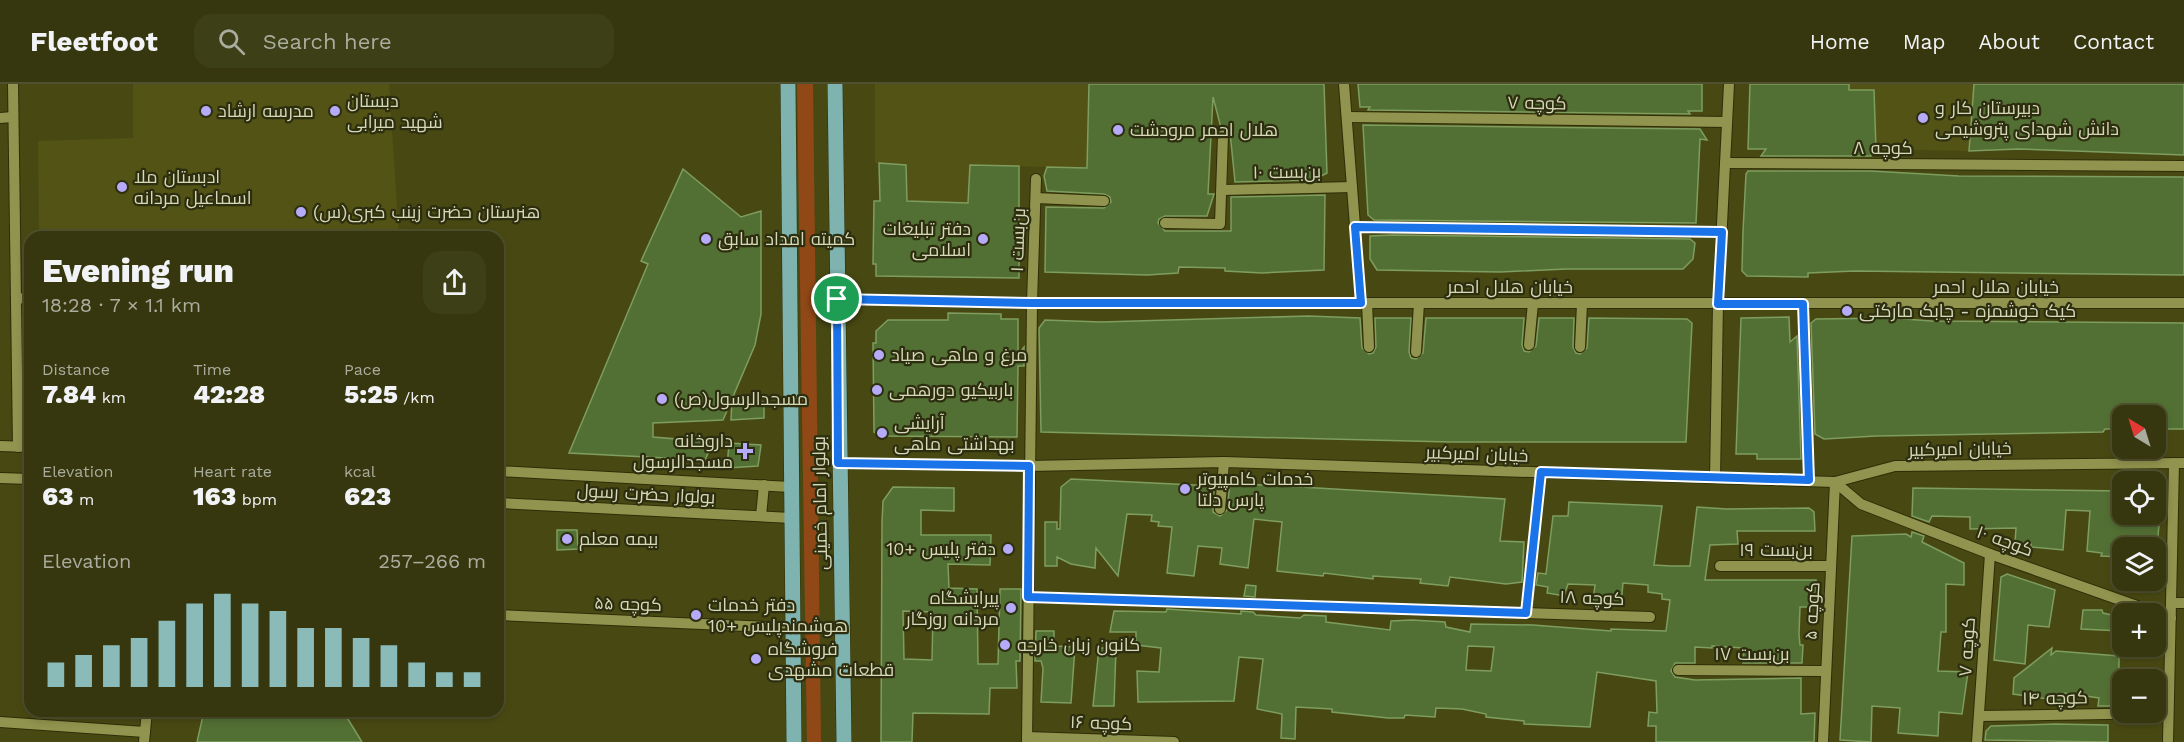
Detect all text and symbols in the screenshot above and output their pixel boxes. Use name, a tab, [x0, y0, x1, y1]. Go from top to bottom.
search box	[194, 14, 614, 68]
text: Fleetfoot	[30, 25, 158, 58]
icon: search	[215, 25, 248, 58]
text: Search here	[263, 29, 392, 54]
text: Home	[1810, 29, 1870, 54]
text: Map	[1903, 29, 1946, 54]
text: About	[1979, 29, 2040, 54]
text: Contact	[2073, 29, 2154, 54]
place label: دبستان شهید میرابی	[347, 90, 443, 133]
street label: کوچه ۷	[1507, 91, 1567, 116]
place label: دبیرستان کار و دانش شهدای پتروشیمی	[1935, 97, 2119, 141]
place label: مدرسه ارشاد	[218, 100, 314, 122]
marker: مدرسه ارشاد	[199, 104, 213, 118]
marker: دبستان شهید میرابی	[328, 104, 342, 118]
marker: دبیرستان کار و دانش شهدای پتروشیمی	[1916, 111, 1930, 125]
place label: هلال احمر مرودشت	[1130, 119, 1278, 141]
marker: هلال احمر مرودشت	[1111, 123, 1125, 137]
street label: کوچه ۸	[1853, 137, 1913, 160]
street label: بن‌بست ۱۰	[1253, 160, 1321, 184]
place label: ادبستان ملا اسماعیل مردانه	[134, 166, 252, 209]
marker: ادبستان ملا اسماعیل مردانه	[115, 180, 129, 194]
place label: هنرستان حضرت زینب کبری(س)	[313, 201, 540, 223]
marker: هنرستان حضرت زینب کبری(س)	[294, 205, 308, 219]
street label: بن‌بست ۱	[1006, 208, 1030, 272]
place label: دفتر تبلیغات اسلامی	[883, 218, 971, 261]
place label: کمیته امداد سابق	[718, 228, 855, 251]
marker: کمیته امداد سابق	[699, 232, 713, 246]
marker: دفتر تبلیغات اسلامی	[976, 232, 990, 246]
text: Evening run	[42, 251, 234, 290]
button: share	[423, 251, 486, 314]
pin	[811, 273, 862, 324]
street label: خیابان هلال احمر	[1446, 276, 1573, 298]
street label: خیابان هلال احمر	[1932, 276, 2059, 298]
icon: arrive	[820, 282, 853, 315]
text: 18:28 · 7 × 1.1 km	[42, 293, 201, 317]
place label: کیک خوشمزه - چابک مارکتی	[1859, 300, 2076, 323]
marker: کیک خوشمزه - چابک مارکتی	[1840, 304, 1854, 318]
place label: مرغ و ماهی صیاد	[891, 344, 1027, 367]
marker: مرغ و ماهی صیاد	[872, 348, 886, 362]
text: Distance	[42, 360, 110, 379]
text: Time	[193, 360, 231, 379]
text: Pace	[344, 360, 381, 379]
text: 7.84	[42, 379, 96, 409]
text: 42:28	[193, 379, 265, 409]
text: 5:25	[344, 379, 398, 409]
place label: باربیکیو دورهمی	[889, 379, 1013, 401]
marker: باربیکیو دورهمی	[870, 383, 884, 397]
text: km	[96, 388, 126, 407]
text: /km	[398, 388, 435, 407]
place label: مسجدالرسول(ص)	[674, 388, 808, 410]
marker: مسجدالرسول(ص)	[655, 392, 669, 406]
north arrow	[2112, 405, 2166, 459]
map controls	[2112, 405, 2166, 723]
place label: آرایشی بهداشتی ماهی	[894, 412, 1015, 455]
marker: آرایشی بهداشتی ماهی	[875, 426, 889, 440]
place label: داروخانه مسجدالرسول	[633, 430, 733, 473]
street label: بولوار امام خمینی	[808, 436, 833, 570]
street label: خیابان امیرکبیر	[1907, 437, 2012, 461]
street label: خیابان امیرکبیر	[1424, 441, 1529, 467]
marker: داروخانه مسجدالرسول	[738, 444, 752, 458]
text: Elevation	[42, 462, 113, 481]
text: Heart rate	[193, 462, 272, 481]
text: kcal	[344, 462, 376, 481]
place label: خدمات کامپیوتر پارس دلتا	[1196, 468, 1313, 512]
button: locate	[2112, 471, 2166, 525]
street label: بولوار حضرت رسول	[576, 479, 716, 509]
text: 63	[42, 481, 74, 511]
text: 163	[193, 481, 236, 511]
text: 623	[344, 481, 391, 511]
marker: خدمات کامپیوتر پارس دلتا	[1178, 482, 1192, 496]
text: m	[74, 490, 94, 509]
text: bpm	[236, 490, 277, 509]
street label: کوچه ۱۰	[1974, 521, 2036, 562]
place label: بیمه معلم	[579, 528, 658, 551]
marker: بیمه معلم	[560, 532, 574, 546]
button: layers	[2112, 537, 2166, 591]
place label: دفتر پلیس +10	[886, 538, 996, 561]
street label: بن‌بست ۱۹	[1739, 539, 1813, 561]
marker: دفتر پلیس +10	[1001, 542, 1015, 556]
text: Elevation	[42, 549, 131, 573]
text: 257–266 m	[378, 549, 486, 573]
street label: کوچه ۵	[1799, 581, 1826, 641]
street label: کوچه ۱۸	[1559, 586, 1625, 611]
place label: پیرایشگاه مردانه روزگار	[905, 587, 999, 630]
street label: کوچه ۵۵	[594, 592, 662, 617]
place label: دفتر خدمات هوشمندپلیس +10	[708, 594, 848, 638]
marker: پیرایشگاه مردانه روزگار	[1004, 601, 1018, 615]
button: +	[2112, 603, 2166, 657]
marker: دفتر خدمات هوشمندپلیس +10	[689, 608, 703, 622]
street label: کوچه ۷	[1954, 617, 1981, 677]
place label: کانون زبان خارجه	[1017, 634, 1140, 656]
place label: فروشگاه قطعات مشهدی	[768, 638, 894, 681]
marker: کانون زبان خارجه	[998, 638, 1012, 652]
street label: بن‌بست ۱۷	[1714, 643, 1790, 665]
marker: فروشگاه قطعات مشهدی	[749, 652, 763, 666]
button: −	[2112, 669, 2166, 723]
street label: کوچه ۱۴	[2022, 686, 2088, 711]
street label: کوچه ۱۶	[1069, 711, 1133, 736]

